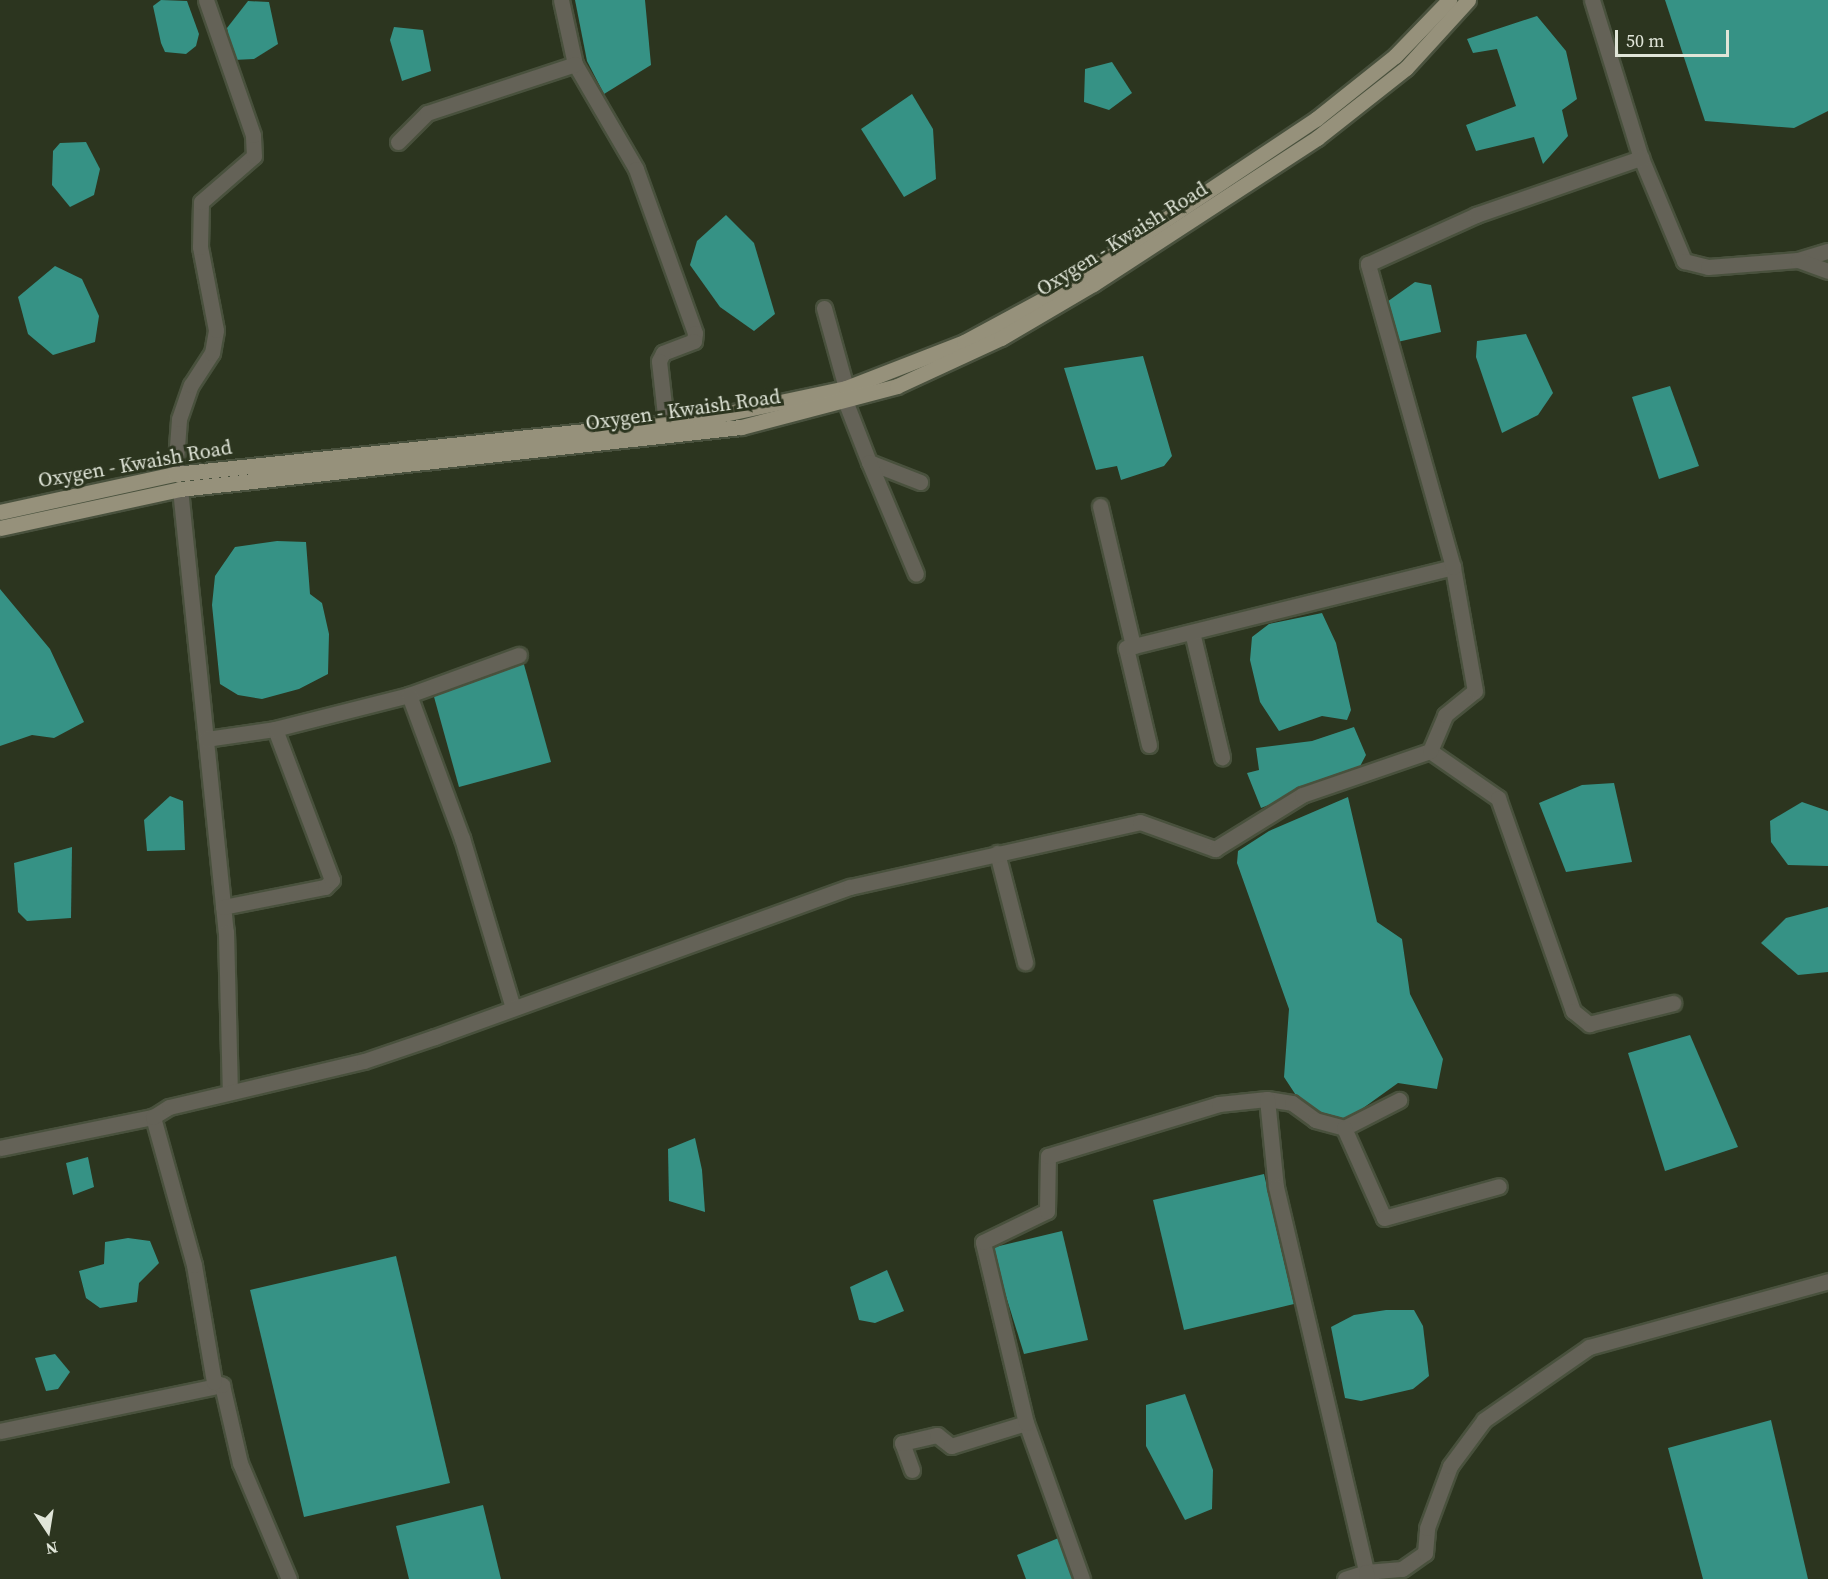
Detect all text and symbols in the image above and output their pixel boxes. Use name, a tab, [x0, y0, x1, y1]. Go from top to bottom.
scale bar	[1618, 18, 1732, 56]
text: 50 m	[1626, 28, 1664, 53]
street label: Oxygen - Kwaish Road	[1032, 177, 1212, 301]
street label: Oxygen - Kwaish Road	[584, 384, 782, 436]
street label: Oxygen - Kwaish Road	[36, 435, 234, 493]
north arrow	[18, 1501, 78, 1561]
text: N	[44, 1537, 60, 1561]

